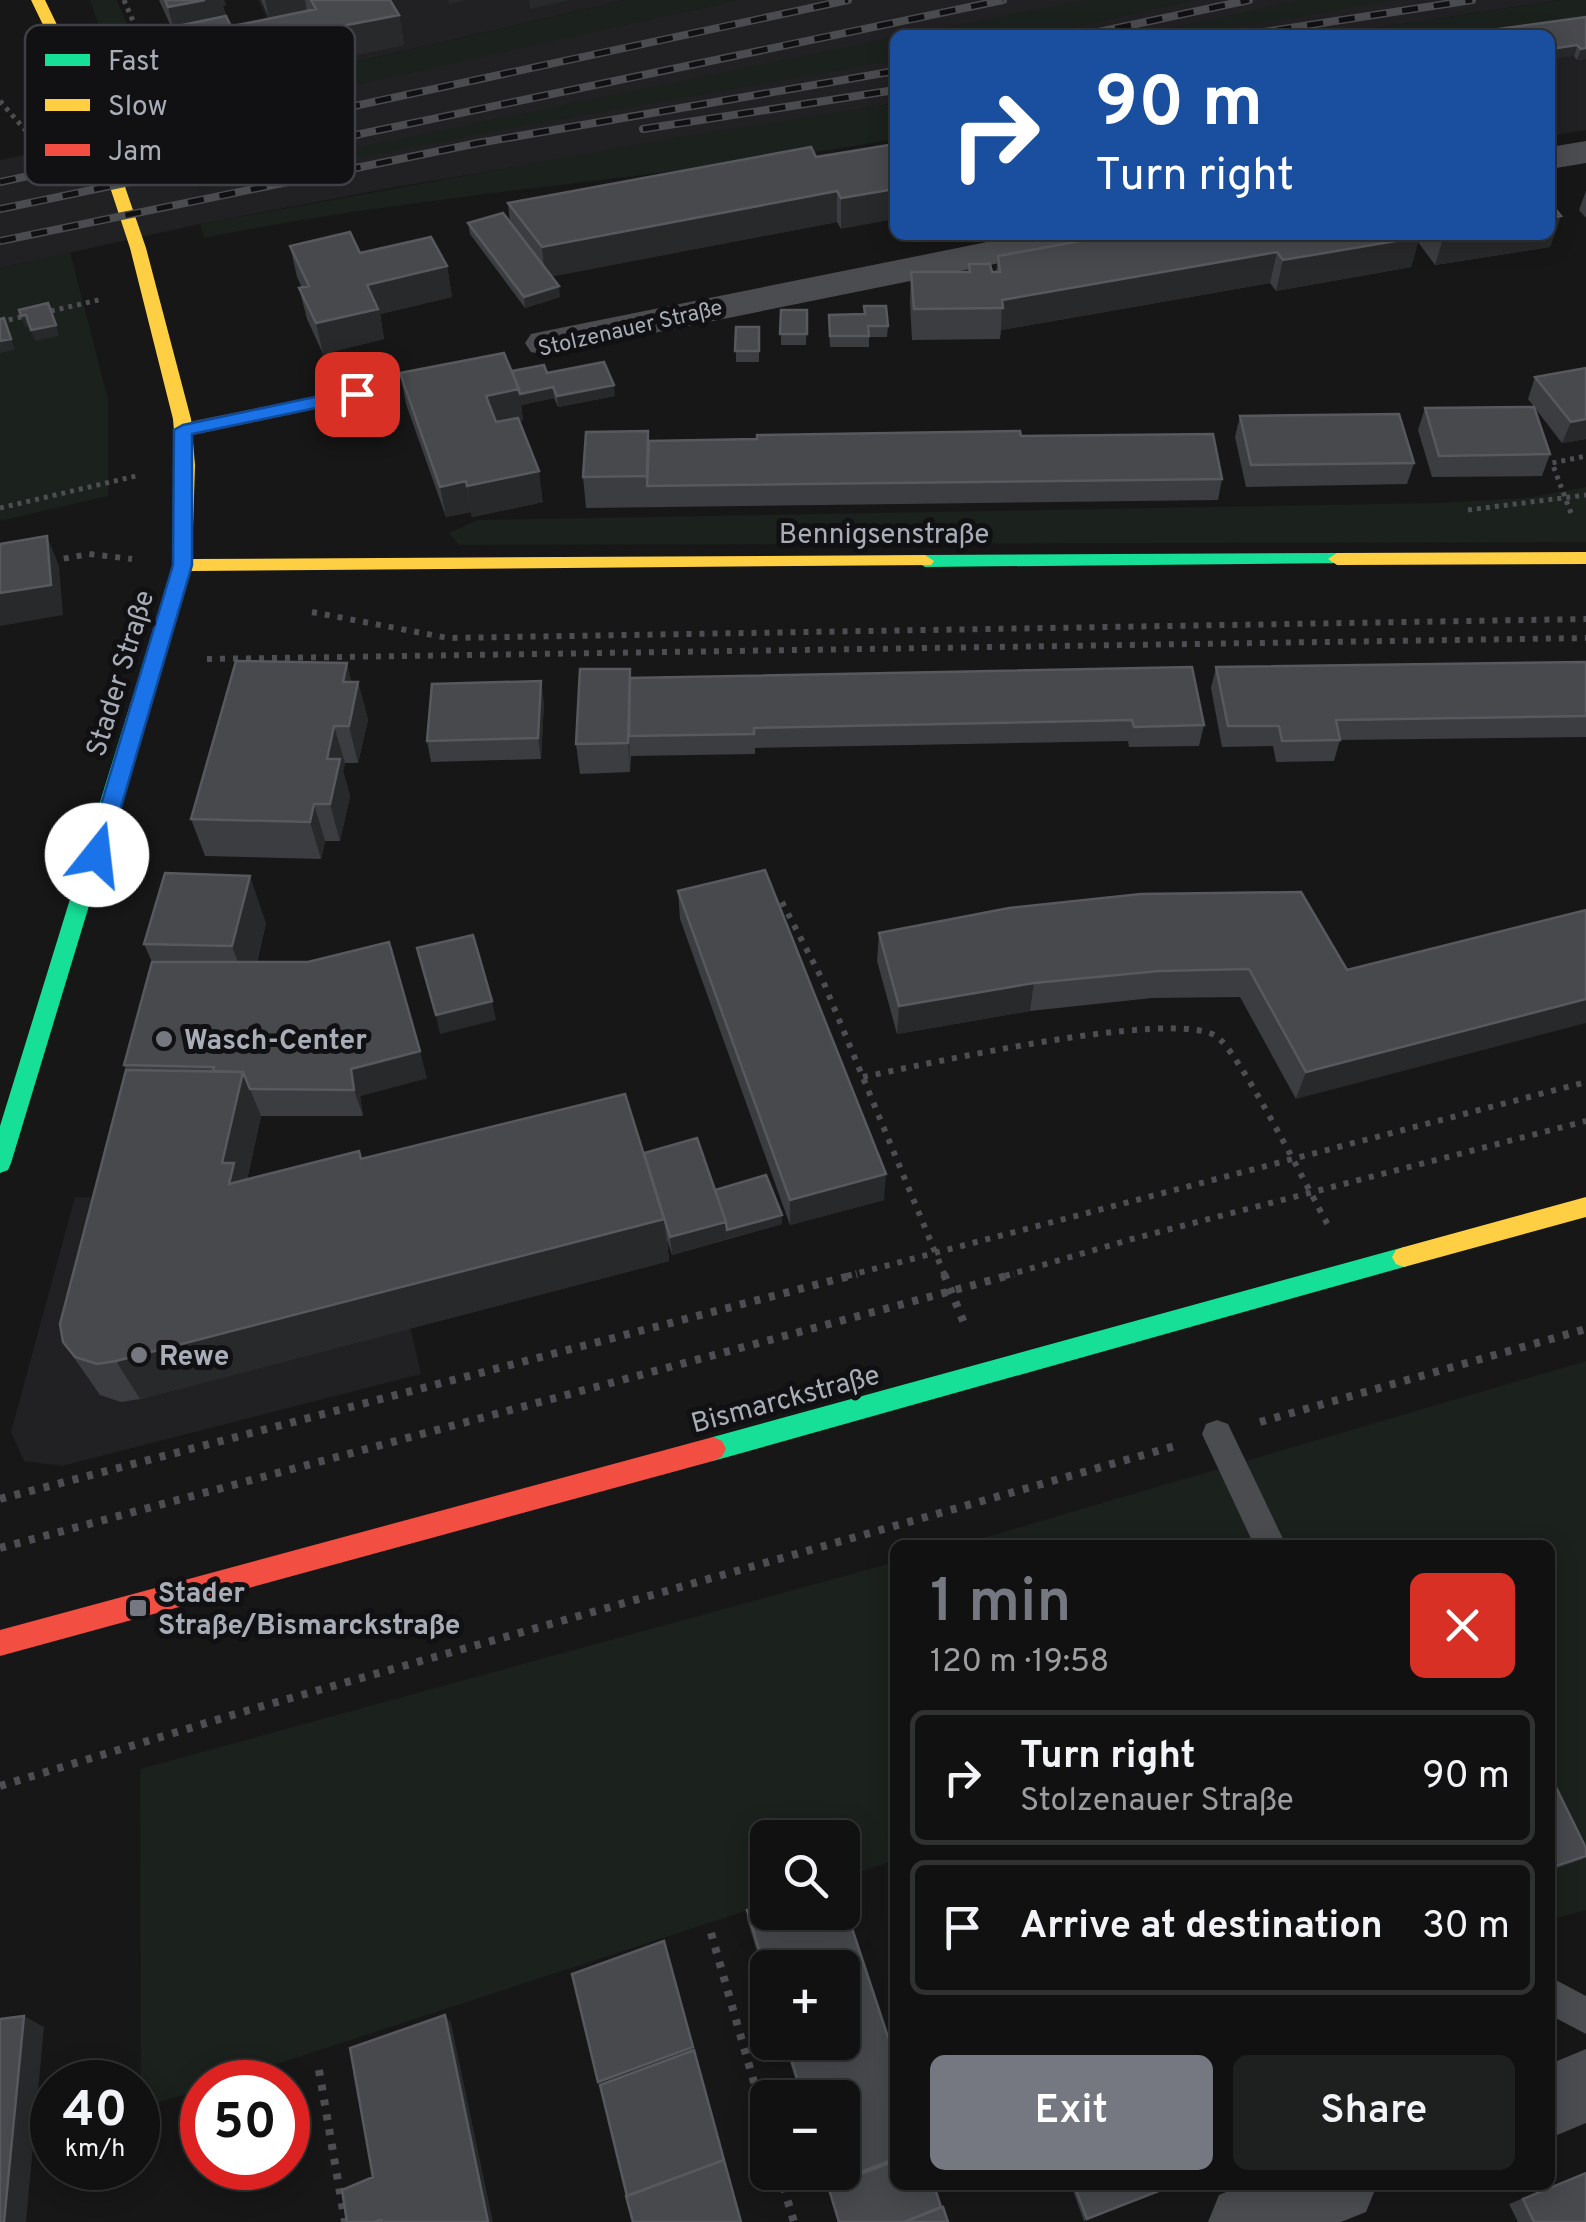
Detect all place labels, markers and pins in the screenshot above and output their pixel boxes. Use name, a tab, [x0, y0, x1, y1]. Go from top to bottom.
pin	[315, 352, 400, 437]
place label: Wasch-Center	[184, 1024, 367, 1060]
marker: Wasch-Center	[153, 1028, 175, 1050]
place label: Rewe	[159, 1340, 229, 1376]
marker: Rewe	[128, 1344, 150, 1366]
place label: Stader Straße/Bismarckstraße	[158, 1577, 460, 1645]
marker: Stader Straße/Bismarckstraße	[127, 1597, 149, 1619]

